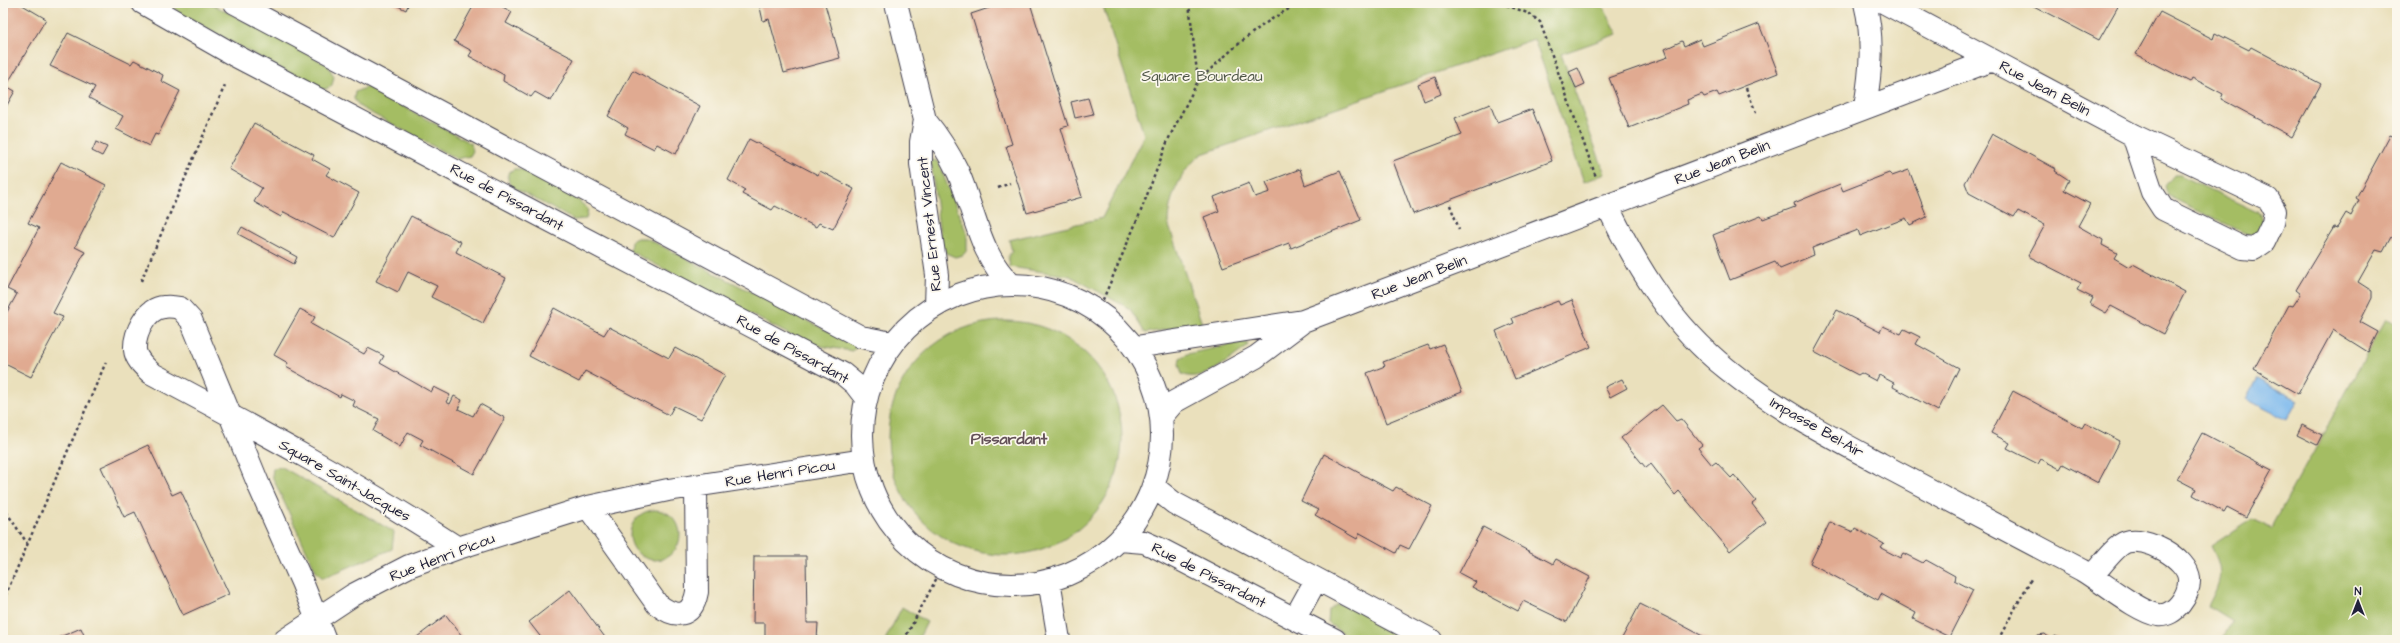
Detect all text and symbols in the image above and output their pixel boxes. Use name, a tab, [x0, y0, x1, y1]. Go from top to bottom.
street label: Rue Jean Belin	[1995, 56, 2095, 122]
park label: Square Bourdeau	[1141, 66, 1263, 87]
street label: Rue Jean Belin	[1671, 134, 1773, 190]
street label: Rue Ernest Vincent	[912, 156, 947, 292]
street label: Rue de Pissardant	[446, 159, 567, 236]
street label: Rue Jean Belin	[1368, 249, 1470, 305]
street label: Rue de Pissardant	[733, 310, 853, 389]
street label: Impasse Bel-Air	[1766, 392, 1867, 463]
district label: Pissardant	[971, 428, 1048, 450]
street label: Square Saint-Jacques	[275, 434, 415, 527]
street label: Rue Henri Picou	[724, 454, 837, 493]
street label: Rue Henri Picou	[387, 528, 498, 587]
street label: Rue de Pissardant	[1148, 538, 1270, 613]
north arrow	[2338, 581, 2378, 621]
text: N	[2355, 584, 2362, 599]

